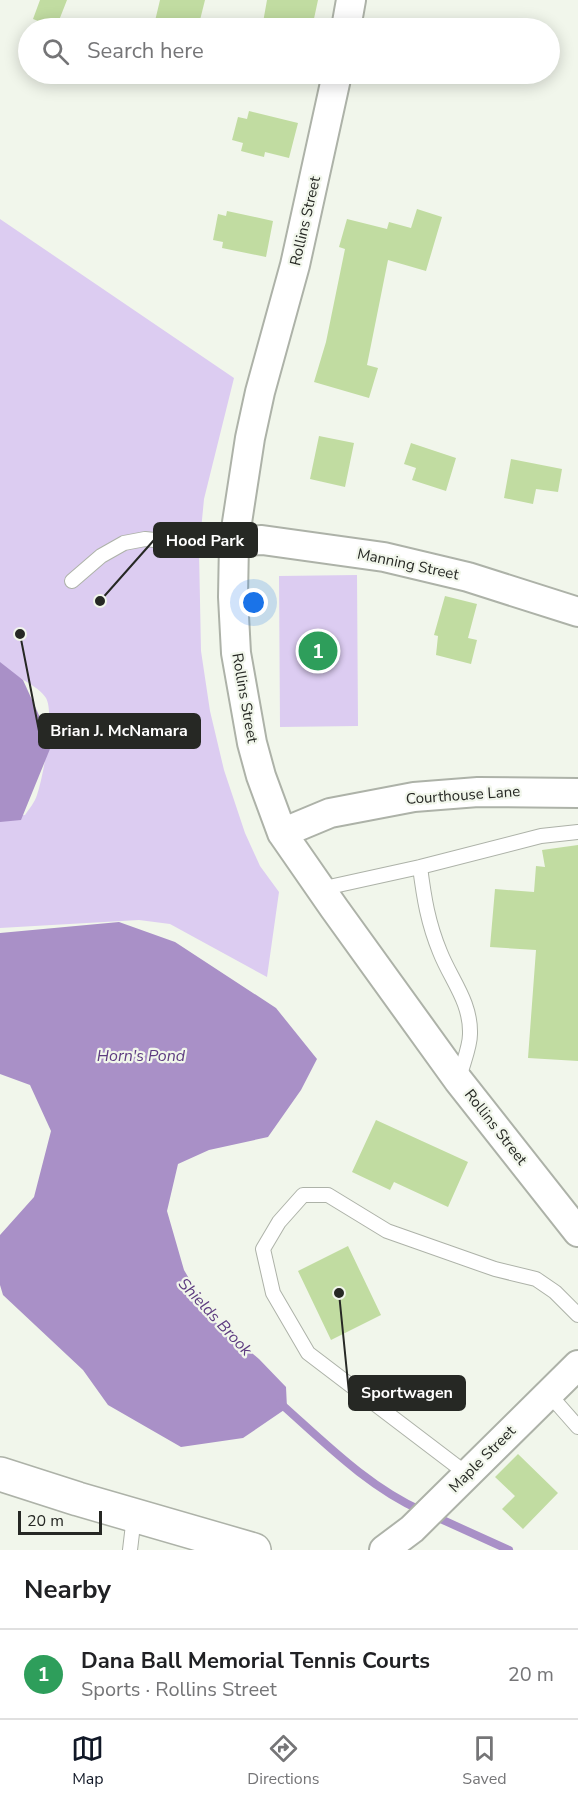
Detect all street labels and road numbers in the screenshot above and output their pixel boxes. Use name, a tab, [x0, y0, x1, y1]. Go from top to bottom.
street label: Rollins Street	[285, 174, 325, 268]
street label: Manning Street	[355, 543, 461, 585]
street label: Rollins Street	[227, 651, 263, 745]
street label: Courthouse Lane	[405, 781, 521, 809]
street label: Rollins Street	[460, 1085, 532, 1170]
street label: Maple Street	[444, 1421, 520, 1497]

